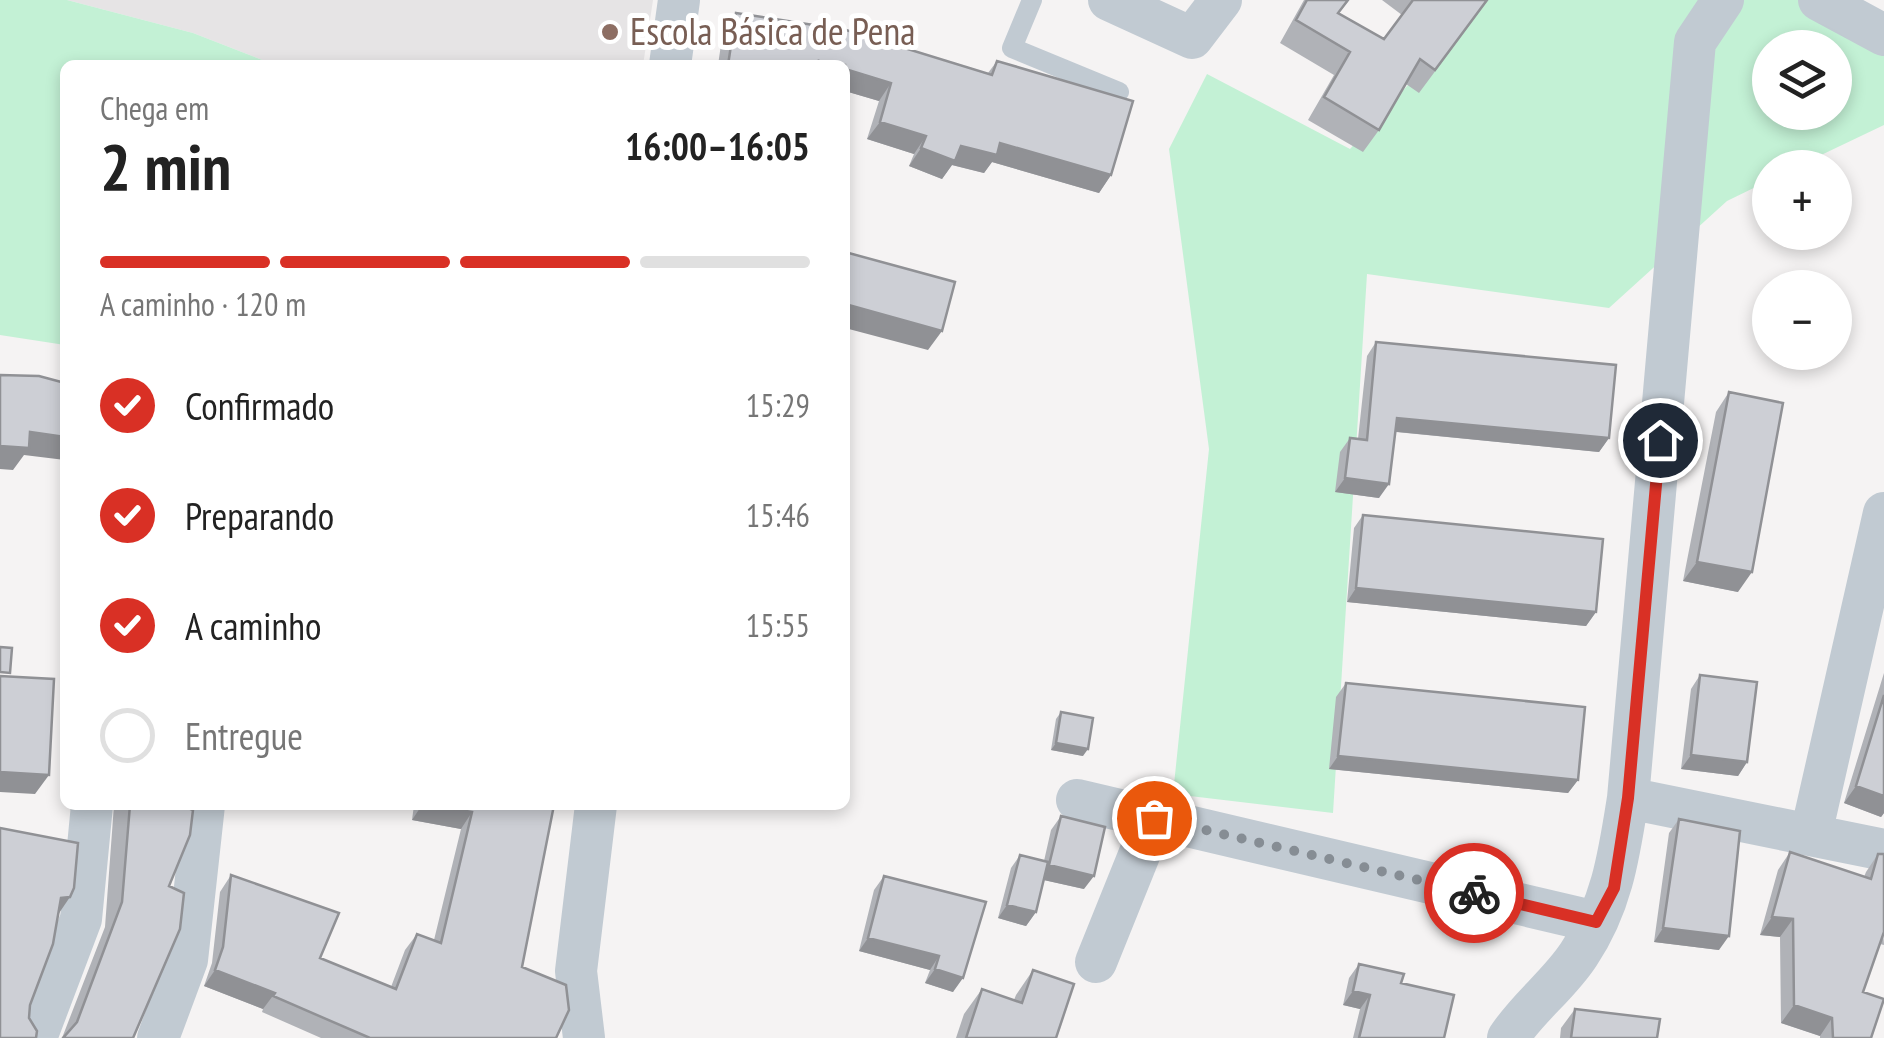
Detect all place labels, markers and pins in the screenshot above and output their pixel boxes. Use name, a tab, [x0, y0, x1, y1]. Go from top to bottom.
place label: Escola Básica de Pena	[630, 6, 915, 55]
marker: Escola Básica de Pena	[599, 21, 621, 43]
pin	[1618, 398, 1703, 483]
pin	[1112, 776, 1197, 861]

